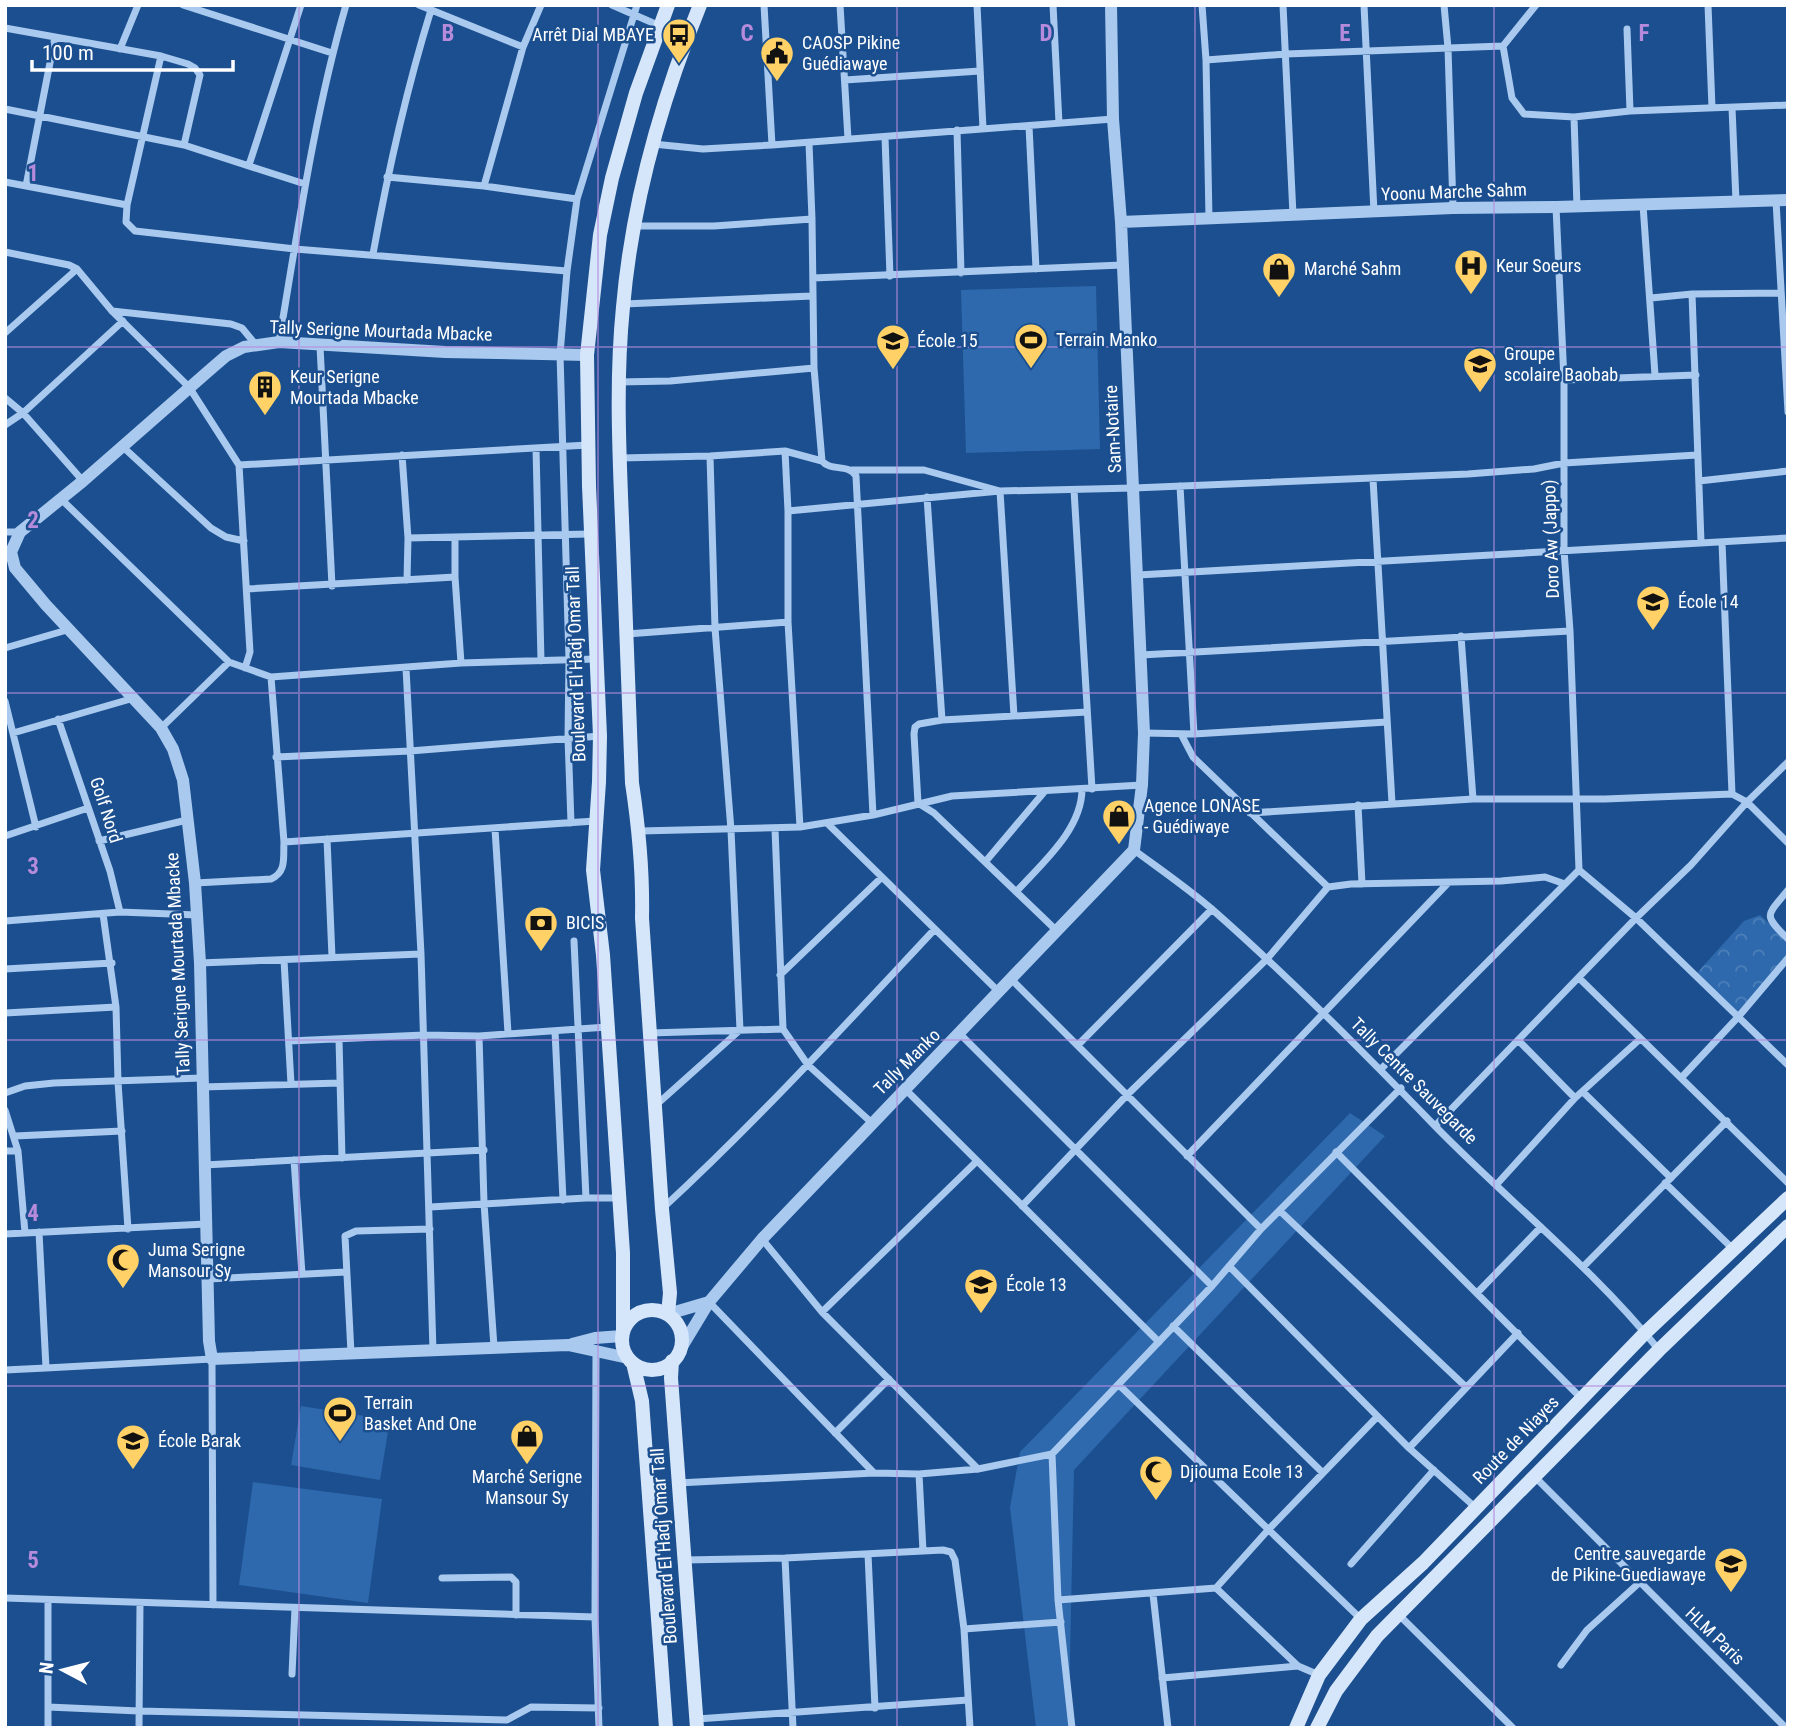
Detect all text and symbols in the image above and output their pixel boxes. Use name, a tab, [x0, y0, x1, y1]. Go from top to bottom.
bus stop icon: Arrêt Dial MBAYE	[660, 16, 698, 65]
text: B	[442, 20, 454, 47]
text: C	[740, 20, 754, 47]
text: D	[1040, 20, 1053, 47]
text: E	[1339, 20, 1351, 47]
text: F	[1639, 20, 1650, 47]
place label: Arrêt Dial MBAYE	[532, 24, 654, 45]
scale bar	[32, 28, 233, 72]
place label: CAOSP Pikine Guédiawaye	[802, 32, 900, 74]
public building icon: CAOSP Pikine Guédiawaye	[758, 34, 796, 83]
text: 100 m	[42, 41, 94, 65]
text: 1	[27, 160, 39, 187]
street label: Yoonu Marche Sahm	[1381, 178, 1527, 205]
hospital icon: Keur Soeurs	[1452, 247, 1490, 296]
shop icon: Marché Sahm	[1260, 250, 1298, 299]
place label: Keur Soeurs	[1496, 255, 1582, 276]
place label: Marché Sahm	[1304, 258, 1401, 279]
street label: Tally Serigne Mourtada Mbacke	[269, 316, 493, 345]
sports icon: Terrain Manko	[1012, 321, 1050, 370]
school or university icon: École 15	[874, 322, 912, 371]
place label: Terrain Manko	[1056, 329, 1157, 350]
place label: École 15	[917, 330, 978, 351]
place label: Groupe scolaire Baobab	[1504, 343, 1618, 385]
school or university icon: Groupe scolaire Baobab	[1461, 345, 1499, 394]
place label: Keur Serigne Mourtada Mbacke	[290, 366, 419, 408]
building icon: Keur Serigne Mourtada Mbacke	[246, 368, 284, 417]
street label: Sam-Notaire	[1100, 385, 1125, 474]
street label: Doro Aw (Jappo)	[1538, 479, 1564, 599]
text: 2	[27, 507, 39, 534]
street label: Boulevard El Hadj Omar Tall	[562, 566, 589, 762]
school or university icon: École 14	[1634, 583, 1672, 632]
place label: École 14	[1678, 591, 1739, 612]
street label: Golf Nord	[86, 774, 127, 845]
place label: Agence LONASE - Guédiwaye	[1144, 795, 1260, 837]
shop icon: Agence LONASE - Guédiwaye	[1100, 797, 1138, 846]
street label: Tally Serigne Mourtada Mbacke	[161, 852, 194, 1076]
text: 3	[27, 853, 39, 880]
bank icon: BICIS	[522, 904, 560, 953]
place label: BICIS	[566, 912, 604, 933]
street label: Tally Centre Sauvegarde	[1347, 1013, 1482, 1148]
street label: Tally Manko	[869, 1024, 944, 1099]
text: 4	[27, 1200, 39, 1227]
place label: Juma Serigne Mansour Sy	[148, 1239, 245, 1281]
mosque icon: Juma Serigne Mansour Sy	[104, 1241, 142, 1290]
school or university icon: École 13	[962, 1266, 1000, 1315]
place label: École 13	[1006, 1274, 1067, 1295]
street label: Route de Niayes	[1468, 1391, 1563, 1488]
place label: Terrain Basket And One	[364, 1392, 477, 1434]
sports icon: Terrain Basket And One	[321, 1394, 359, 1443]
shop icon: Marché Serigne Mansour Sy	[508, 1417, 546, 1466]
school or university icon: École Barak	[114, 1422, 152, 1471]
place label: École Barak	[158, 1430, 241, 1451]
street label: Boulevard El Hadj Omar Tall	[646, 1447, 681, 1645]
mosque icon: Djiouma Ecole 13	[1137, 1453, 1175, 1502]
place label: Djiouma Ecole 13	[1180, 1461, 1303, 1482]
place label: Marché Serigne Mansour Sy	[472, 1466, 582, 1508]
place label: Centre sauvegarde de Pikine-Guediawaye	[1551, 1543, 1706, 1585]
school or university icon: Centre sauvegarde de Pikine-Guediawaye	[1712, 1545, 1750, 1594]
text: 5	[27, 1547, 39, 1574]
street label: HLM Paris	[1682, 1602, 1749, 1669]
north arrow	[28, 1635, 98, 1705]
text: N	[34, 1661, 59, 1675]

